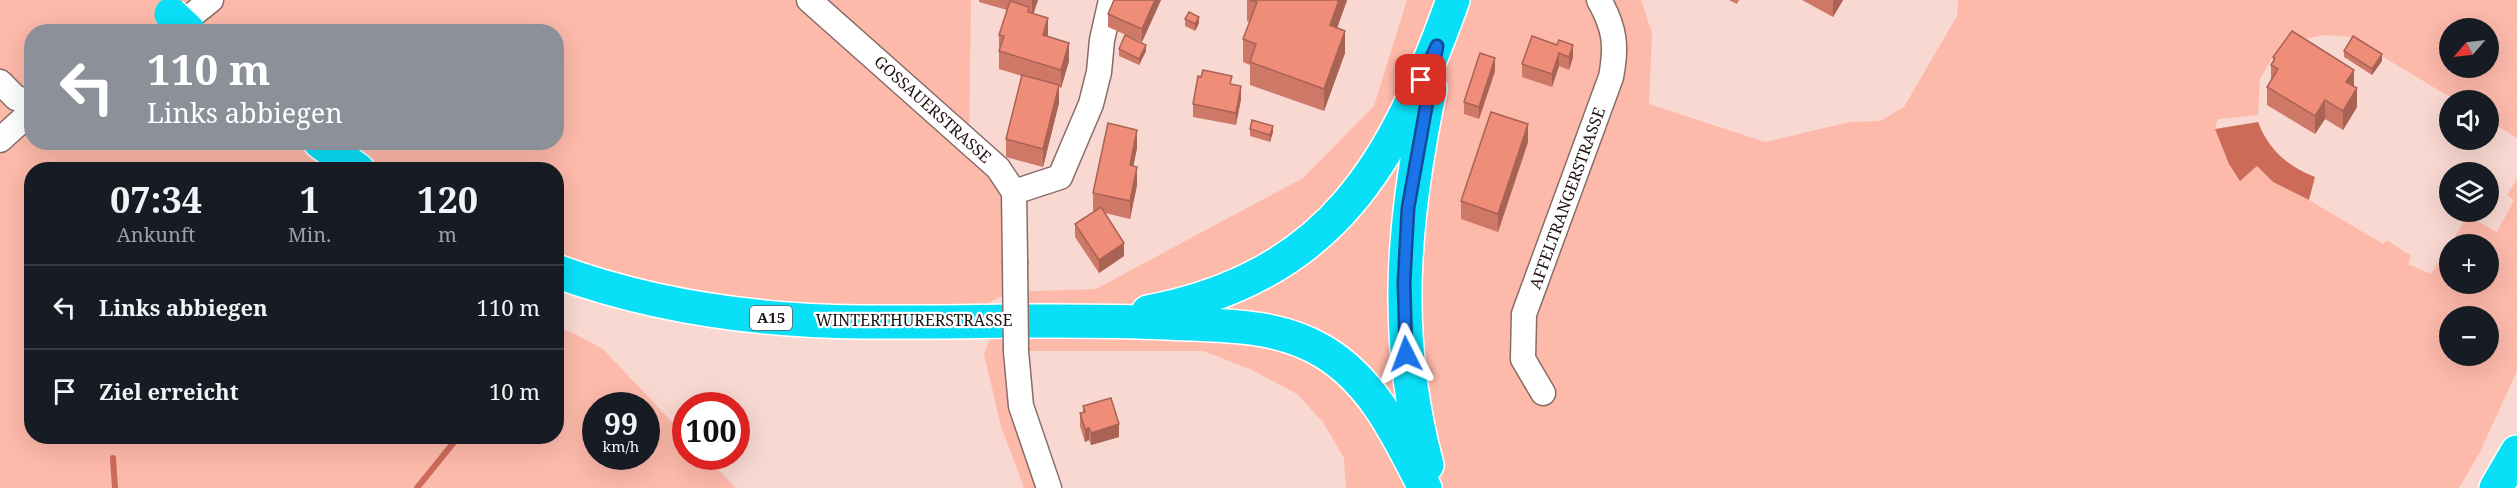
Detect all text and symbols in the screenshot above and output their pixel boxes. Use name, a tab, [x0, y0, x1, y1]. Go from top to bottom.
north arrow	[2439, 18, 2499, 78]
map controls	[2439, 18, 2499, 366]
text: 110 m	[147, 40, 271, 97]
icon: left	[48, 48, 126, 126]
street label: GOSSAUERSTRASSE	[870, 50, 996, 168]
pin	[1395, 54, 1446, 105]
icon: arrive	[1404, 63, 1437, 96]
button: sound	[2439, 90, 2499, 150]
text: Links abbiegen	[147, 94, 343, 131]
street label: AFFELTRANGERSTRASSE	[1524, 104, 1610, 292]
button: layers	[2439, 162, 2499, 222]
text: 07:34	[110, 175, 202, 224]
text: 1	[299, 175, 320, 224]
text: 120	[417, 175, 478, 224]
text: Ankunft	[117, 221, 195, 248]
text: Min.	[288, 221, 331, 248]
text: m	[438, 221, 457, 248]
button: +	[2439, 234, 2499, 294]
icon: left	[48, 291, 81, 324]
text: Links abbiegen	[99, 292, 268, 322]
text: 110 m	[477, 292, 540, 322]
road number: A15	[750, 306, 792, 330]
button: −	[2439, 306, 2499, 366]
street label: WINTERTHURERSTRASSE	[815, 309, 1013, 331]
position arrow	[1374, 322, 1438, 386]
icon: arrive	[48, 375, 81, 408]
text: Ziel erreicht	[99, 376, 239, 406]
text: 10 m	[489, 376, 540, 406]
speed limit sign: 100	[672, 392, 750, 470]
text: 99	[604, 403, 638, 444]
text: km/h	[603, 436, 639, 456]

